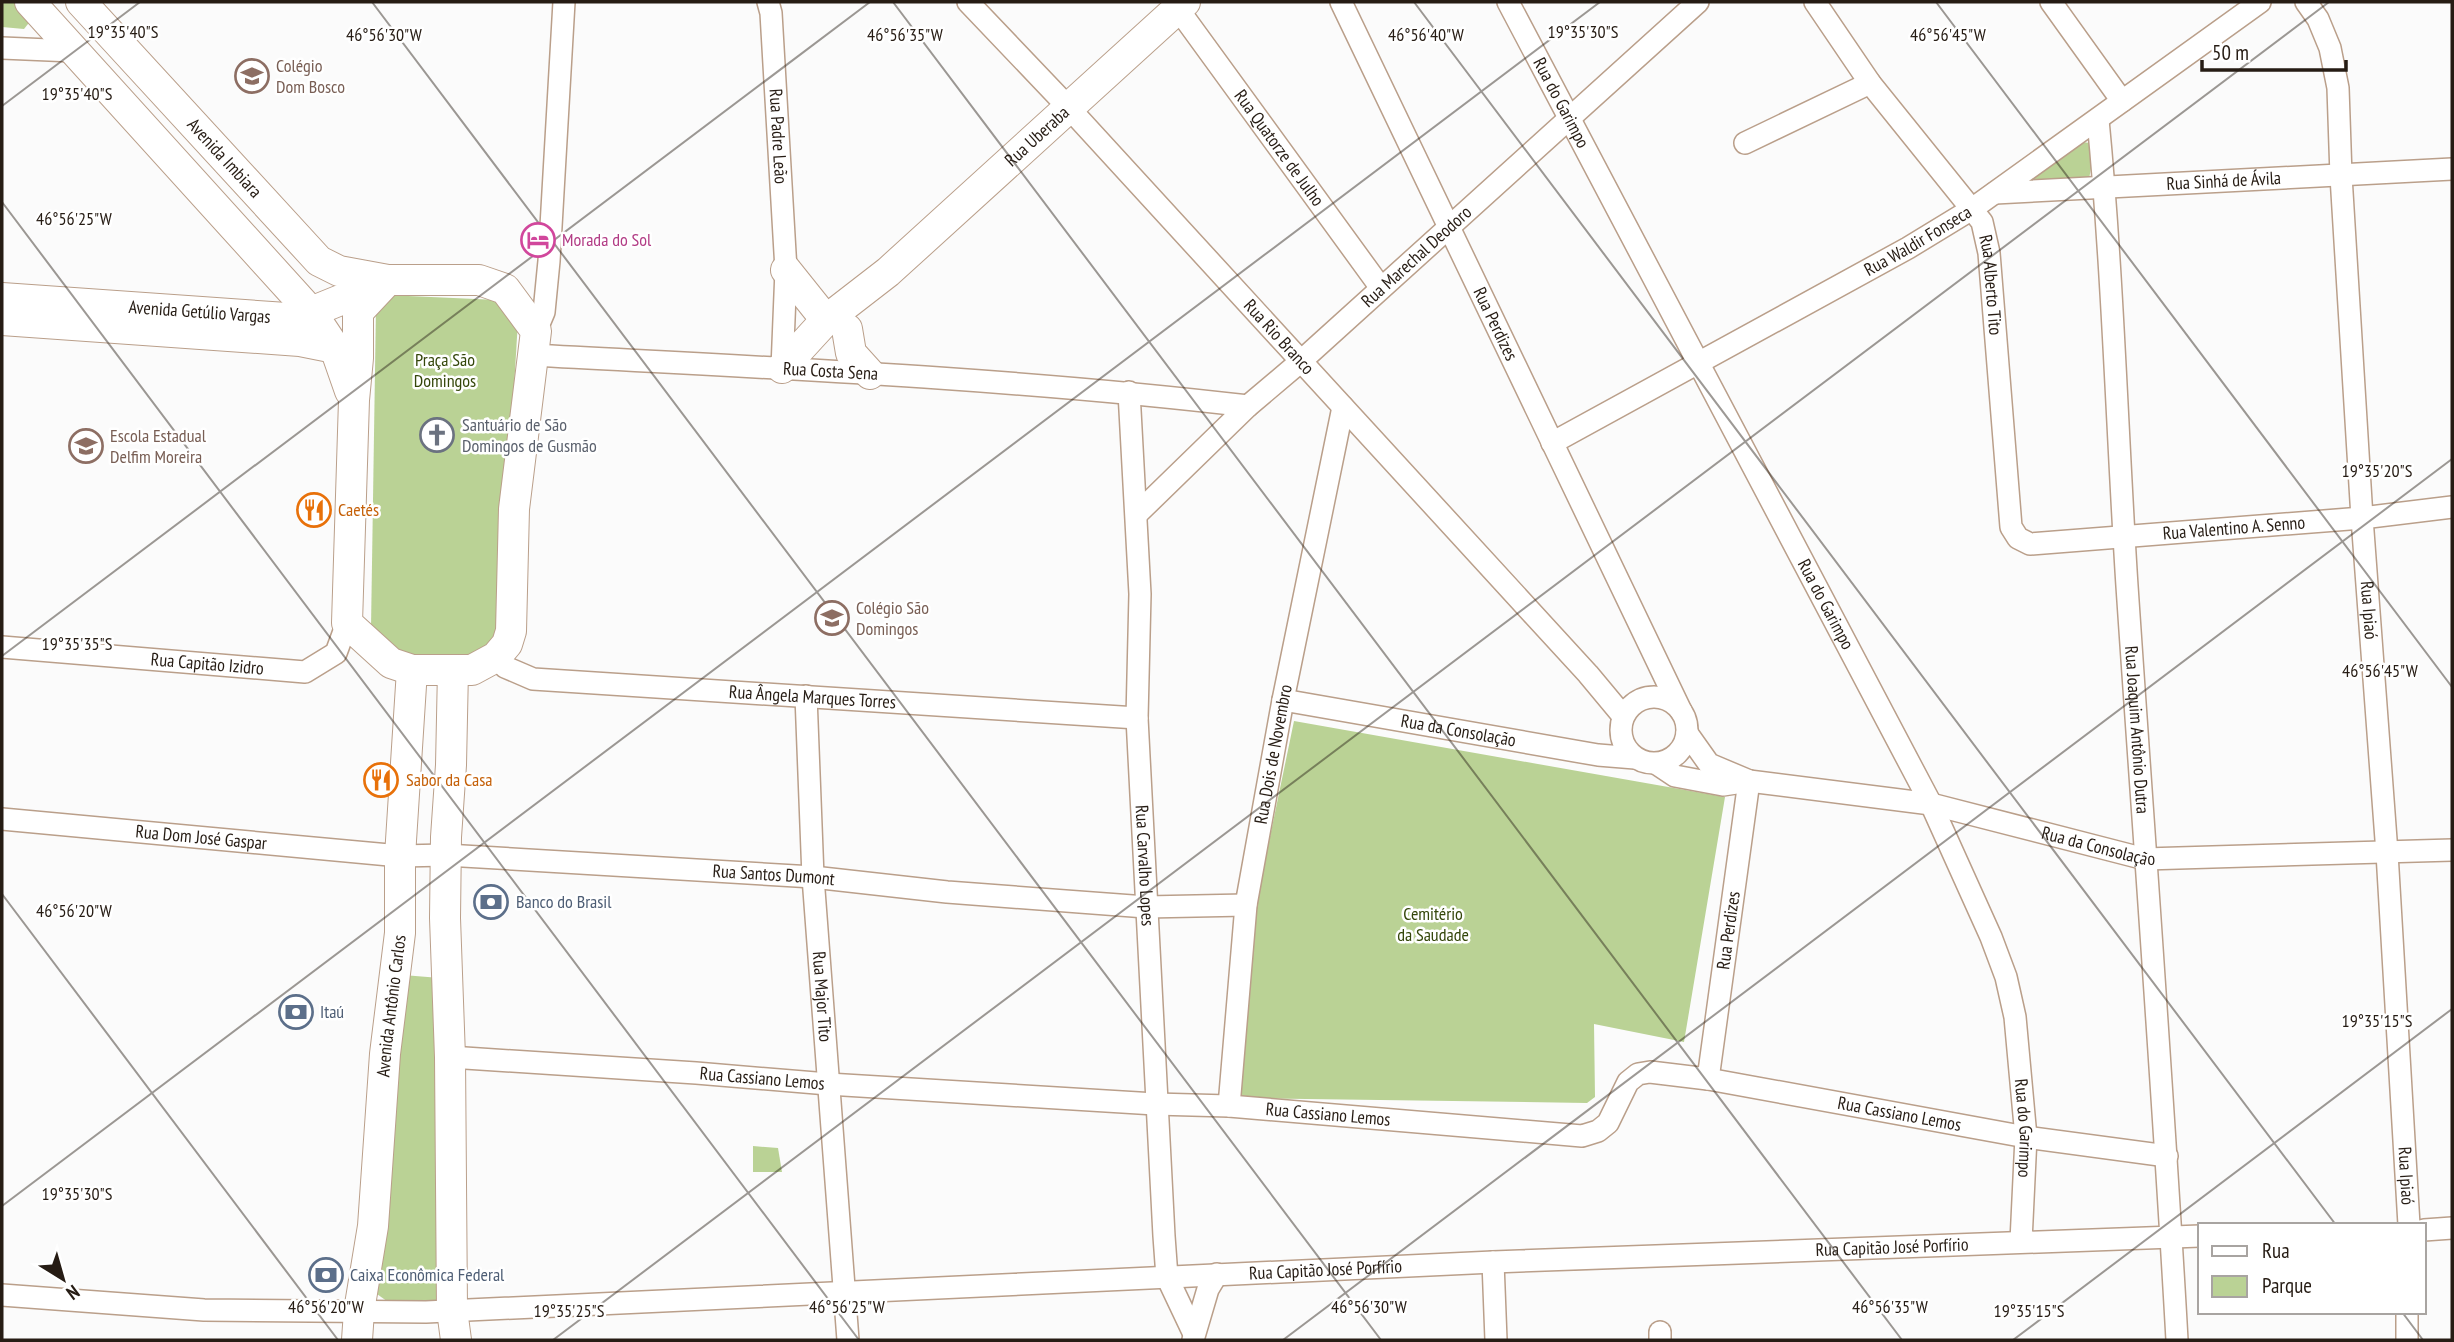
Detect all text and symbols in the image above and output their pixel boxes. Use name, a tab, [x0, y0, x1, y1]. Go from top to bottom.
text: 19°35'40"S	[88, 20, 159, 43]
text: 19°35'30"S	[1548, 20, 1619, 43]
text: 46°56'30"W	[346, 23, 422, 46]
text: 46°56'35"W	[867, 23, 943, 46]
text: 46°56'40"W	[1388, 23, 1464, 46]
text: 46°56'45"W	[1910, 23, 1986, 46]
scale bar	[2202, 28, 2346, 72]
text: 50 m	[2212, 39, 2249, 66]
street label: Rua do Garimpo	[1528, 53, 1595, 152]
place label: Colégio Dom Bosco	[276, 54, 345, 98]
school or university icon: Colégio Dom Bosco	[233, 57, 271, 95]
text: 19°35'40"S	[42, 82, 113, 105]
street label: Rua Quatorze de Julho	[1230, 85, 1330, 211]
street label: Rua Padre Leão	[764, 88, 793, 185]
street label: Rua Uberaba	[1000, 101, 1074, 171]
street label: Avenida Imbiara	[183, 113, 267, 202]
street label: Rua Sinhá de Ávila	[2166, 166, 2282, 195]
street label: Rua Marechal Deodoro	[1356, 200, 1476, 312]
street label: Rua Waldir Fonseca	[1860, 200, 1976, 281]
text: 46°56'25"W	[36, 207, 112, 230]
hotel icon: Morada do Sol	[519, 221, 557, 259]
place label: Morada do Sol	[562, 228, 652, 251]
street label: Rua Alberto Tito	[1974, 232, 2008, 336]
street label: Rua Perdizes	[1468, 283, 1523, 364]
street label: Rua Rio Branco	[1239, 294, 1320, 379]
street label: Avenida Getúlio Vargas	[128, 295, 271, 328]
park label: Praça São Domingos	[414, 348, 476, 392]
street label: Rua Costa Sena	[782, 356, 879, 385]
place label: Santuário de São Domingos de Gusmão	[462, 413, 597, 457]
church icon: Santuário de São Domingos de Gusmão	[418, 416, 456, 454]
place label: Escola Estadual Delfim Moreira	[110, 424, 207, 468]
school or university icon: Escola Estadual Delfim Moreira	[67, 427, 105, 465]
text: 19°35'20"S	[2342, 459, 2413, 482]
restaurant icon: Caetés	[295, 491, 333, 529]
place label: Caetés	[338, 498, 379, 521]
street label: Rua Valentino A. Senno	[2162, 510, 2306, 545]
street label: Rua do Garimpo	[1793, 555, 1860, 654]
street label: Rua Ipiaó	[2356, 580, 2383, 640]
place label: Colégio São Domingos	[856, 596, 929, 640]
school or university icon: Colégio São Domingos	[813, 599, 851, 637]
text: 19°35'35"S	[42, 632, 113, 655]
street label: Rua Joaquim Antônio Dutra	[2120, 645, 2155, 815]
street label: Rua Capitão Izidro	[150, 647, 265, 680]
text: 46°56'45"W	[2342, 659, 2418, 682]
street label: Rua Ângela Marques Torres	[728, 680, 897, 713]
street label: Rua Dois de Novembro	[1249, 682, 1297, 826]
street label: Rua da Consolação	[1399, 709, 1518, 752]
restaurant icon: Sabor da Casa	[362, 761, 400, 799]
place label: Sabor da Casa	[406, 768, 493, 791]
street label: Rua Carvalho Lopes	[1131, 804, 1160, 927]
street label: Rua Dom José Gaspar	[134, 819, 268, 855]
street label: Rua da Consolação	[2039, 821, 2156, 870]
street label: Rua Santos Dumont	[712, 859, 836, 890]
bank icon: Banco do Brasil	[472, 883, 510, 921]
place label: Banco do Brasil	[516, 890, 612, 913]
street label: Rua Perdizes	[1711, 890, 1745, 971]
text: 46°56'20"W	[36, 899, 112, 922]
park label: Cemitério da Saudade	[1397, 902, 1469, 946]
street label: Avenida Antônio Carlos	[371, 933, 411, 1078]
street label: Rua Major Tito	[808, 950, 837, 1043]
bank icon: Itaú	[277, 993, 315, 1031]
place label: Itaú	[320, 1000, 344, 1023]
text: 19°35'15"S	[2342, 1009, 2413, 1032]
street label: Rua Cassiano Lemos	[699, 1061, 826, 1095]
street label: Rua do Garimpo	[2010, 1078, 2038, 1178]
street label: Rua Cassiano Lemos	[1836, 1091, 1963, 1136]
street label: Rua Cassiano Lemos	[1265, 1097, 1391, 1131]
street label: Rua Ipiaó	[2393, 1146, 2420, 1206]
text: 19°35'30"S	[42, 1182, 113, 1205]
legend	[2198, 1223, 2426, 1314]
street label: Rua Capitão José Porfírio	[1815, 1233, 1969, 1261]
text: Rua	[2262, 1237, 2290, 1264]
north arrow	[28, 1244, 98, 1314]
street label: Rua Capitão José Porfírio	[1248, 1254, 1403, 1284]
bank icon: Caixa Econômica Federal	[307, 1256, 345, 1294]
place label: Caixa Econômica Federal	[350, 1263, 505, 1286]
text: Parque	[2262, 1272, 2312, 1299]
text: N	[62, 1280, 85, 1305]
text: 46°56'20"W	[288, 1295, 364, 1318]
text: 46°56'25"W	[809, 1295, 885, 1318]
text: 46°56'30"W	[1331, 1295, 1407, 1318]
text: 46°56'35"W	[1852, 1295, 1928, 1318]
text: 19°35'25"S	[534, 1299, 605, 1322]
text: 19°35'15"S	[1994, 1299, 2065, 1322]

